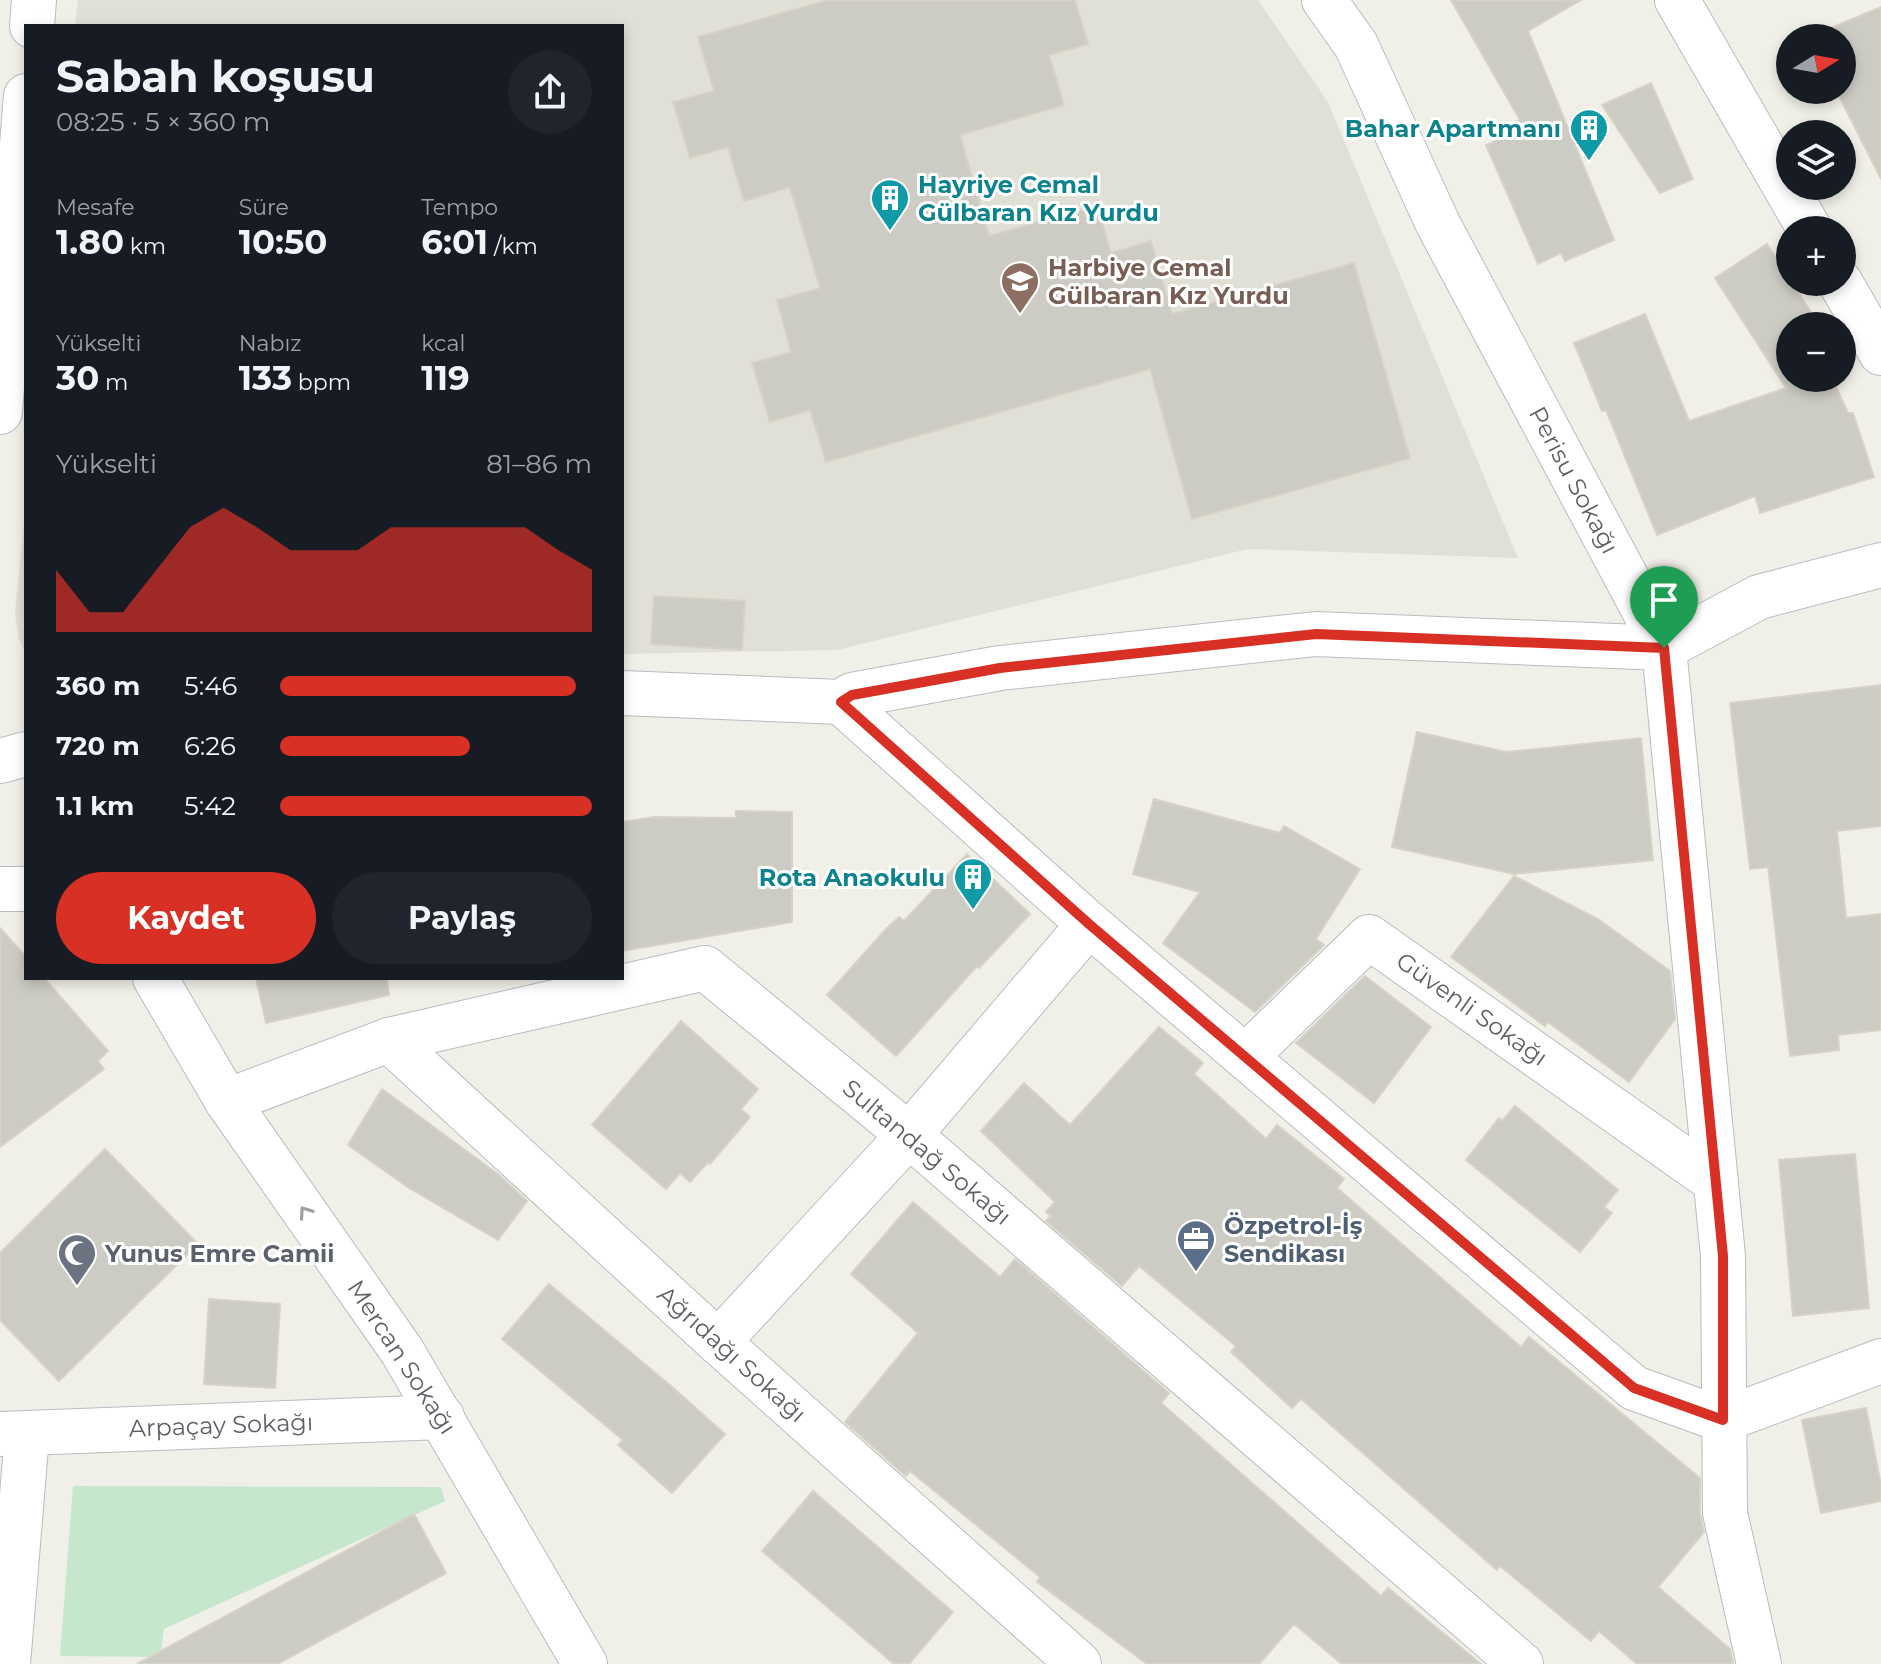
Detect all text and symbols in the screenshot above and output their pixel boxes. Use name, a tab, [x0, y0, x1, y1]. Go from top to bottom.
north arrow	[1776, 24, 1856, 104]
map controls	[1776, 24, 1856, 392]
text: Sabah koşusu	[56, 49, 375, 103]
button: share	[508, 50, 592, 134]
text: 08:25 · 5 × 360 m	[56, 106, 270, 138]
building icon: Bahar Apartmanı	[1568, 107, 1610, 162]
place label: Bahar Apartmanı	[1345, 114, 1561, 143]
button: layers	[1776, 120, 1856, 200]
place label: Hayriye Cemal Gülbaran Kız Yurdu	[918, 170, 1159, 227]
building icon: Hayriye Cemal Gülbaran Kız Yurdu	[869, 177, 911, 232]
text: Mesafe	[56, 194, 135, 221]
text: Süre	[239, 194, 289, 221]
text: Tempo	[421, 194, 498, 221]
button: +	[1776, 216, 1856, 296]
text: 1.80	[56, 221, 124, 263]
text: 10:50	[239, 221, 327, 263]
text: 6:01	[421, 221, 488, 263]
text: km	[124, 233, 166, 260]
text: /km	[488, 233, 538, 260]
place label: Harbiye Cemal Gülbaran Kız Yurdu	[1048, 253, 1289, 310]
school or university icon: Harbiye Cemal Gülbaran Kız Yurdu	[999, 260, 1041, 315]
button: −	[1776, 312, 1856, 392]
text: Yükselti	[56, 330, 141, 357]
text: Nabız	[239, 330, 302, 357]
text: kcal	[421, 330, 465, 357]
text: 30	[56, 357, 99, 399]
text: 133	[239, 357, 292, 399]
text: 119	[421, 357, 470, 399]
text: m	[99, 369, 128, 396]
text: bpm	[292, 369, 351, 396]
street label: Perisu Sokağı	[1523, 401, 1625, 559]
text: Yükselti	[56, 448, 157, 480]
text: 81–86 m	[486, 448, 592, 480]
pin	[1630, 566, 1698, 648]
icon: arrive	[1642, 578, 1686, 622]
text: 360 m	[56, 670, 140, 702]
text: 5:46	[184, 670, 237, 702]
text: 720 m	[56, 730, 140, 762]
text: 6:26	[184, 730, 236, 762]
text: 1.1 km	[56, 790, 134, 822]
text: 5:42	[184, 790, 236, 822]
building icon: Rota Anaokulu	[952, 856, 994, 911]
place label: Rota Anaokulu	[759, 863, 945, 892]
button: Kaydet	[56, 872, 316, 964]
button: Paylaş	[332, 872, 592, 964]
street label: Güvenli Sokağı	[1391, 946, 1553, 1072]
street label: Sultandağ Sokağı	[837, 1073, 1017, 1231]
one-way arrow	[300, 1207, 315, 1221]
place label: Özpetrol-İş Sendikası	[1224, 1211, 1363, 1268]
office icon: Özpetrol-İş Sendikası	[1175, 1218, 1217, 1273]
mosque icon: Yunus Emre Camii	[56, 1232, 98, 1287]
place label: Yunus Emre Camii	[104, 1239, 335, 1268]
street label: Mercan Sokağı	[341, 1275, 463, 1439]
street label: Ağrıdağı Sokağı	[652, 1280, 812, 1428]
street label: Arpaçay Sokağı	[128, 1407, 314, 1443]

